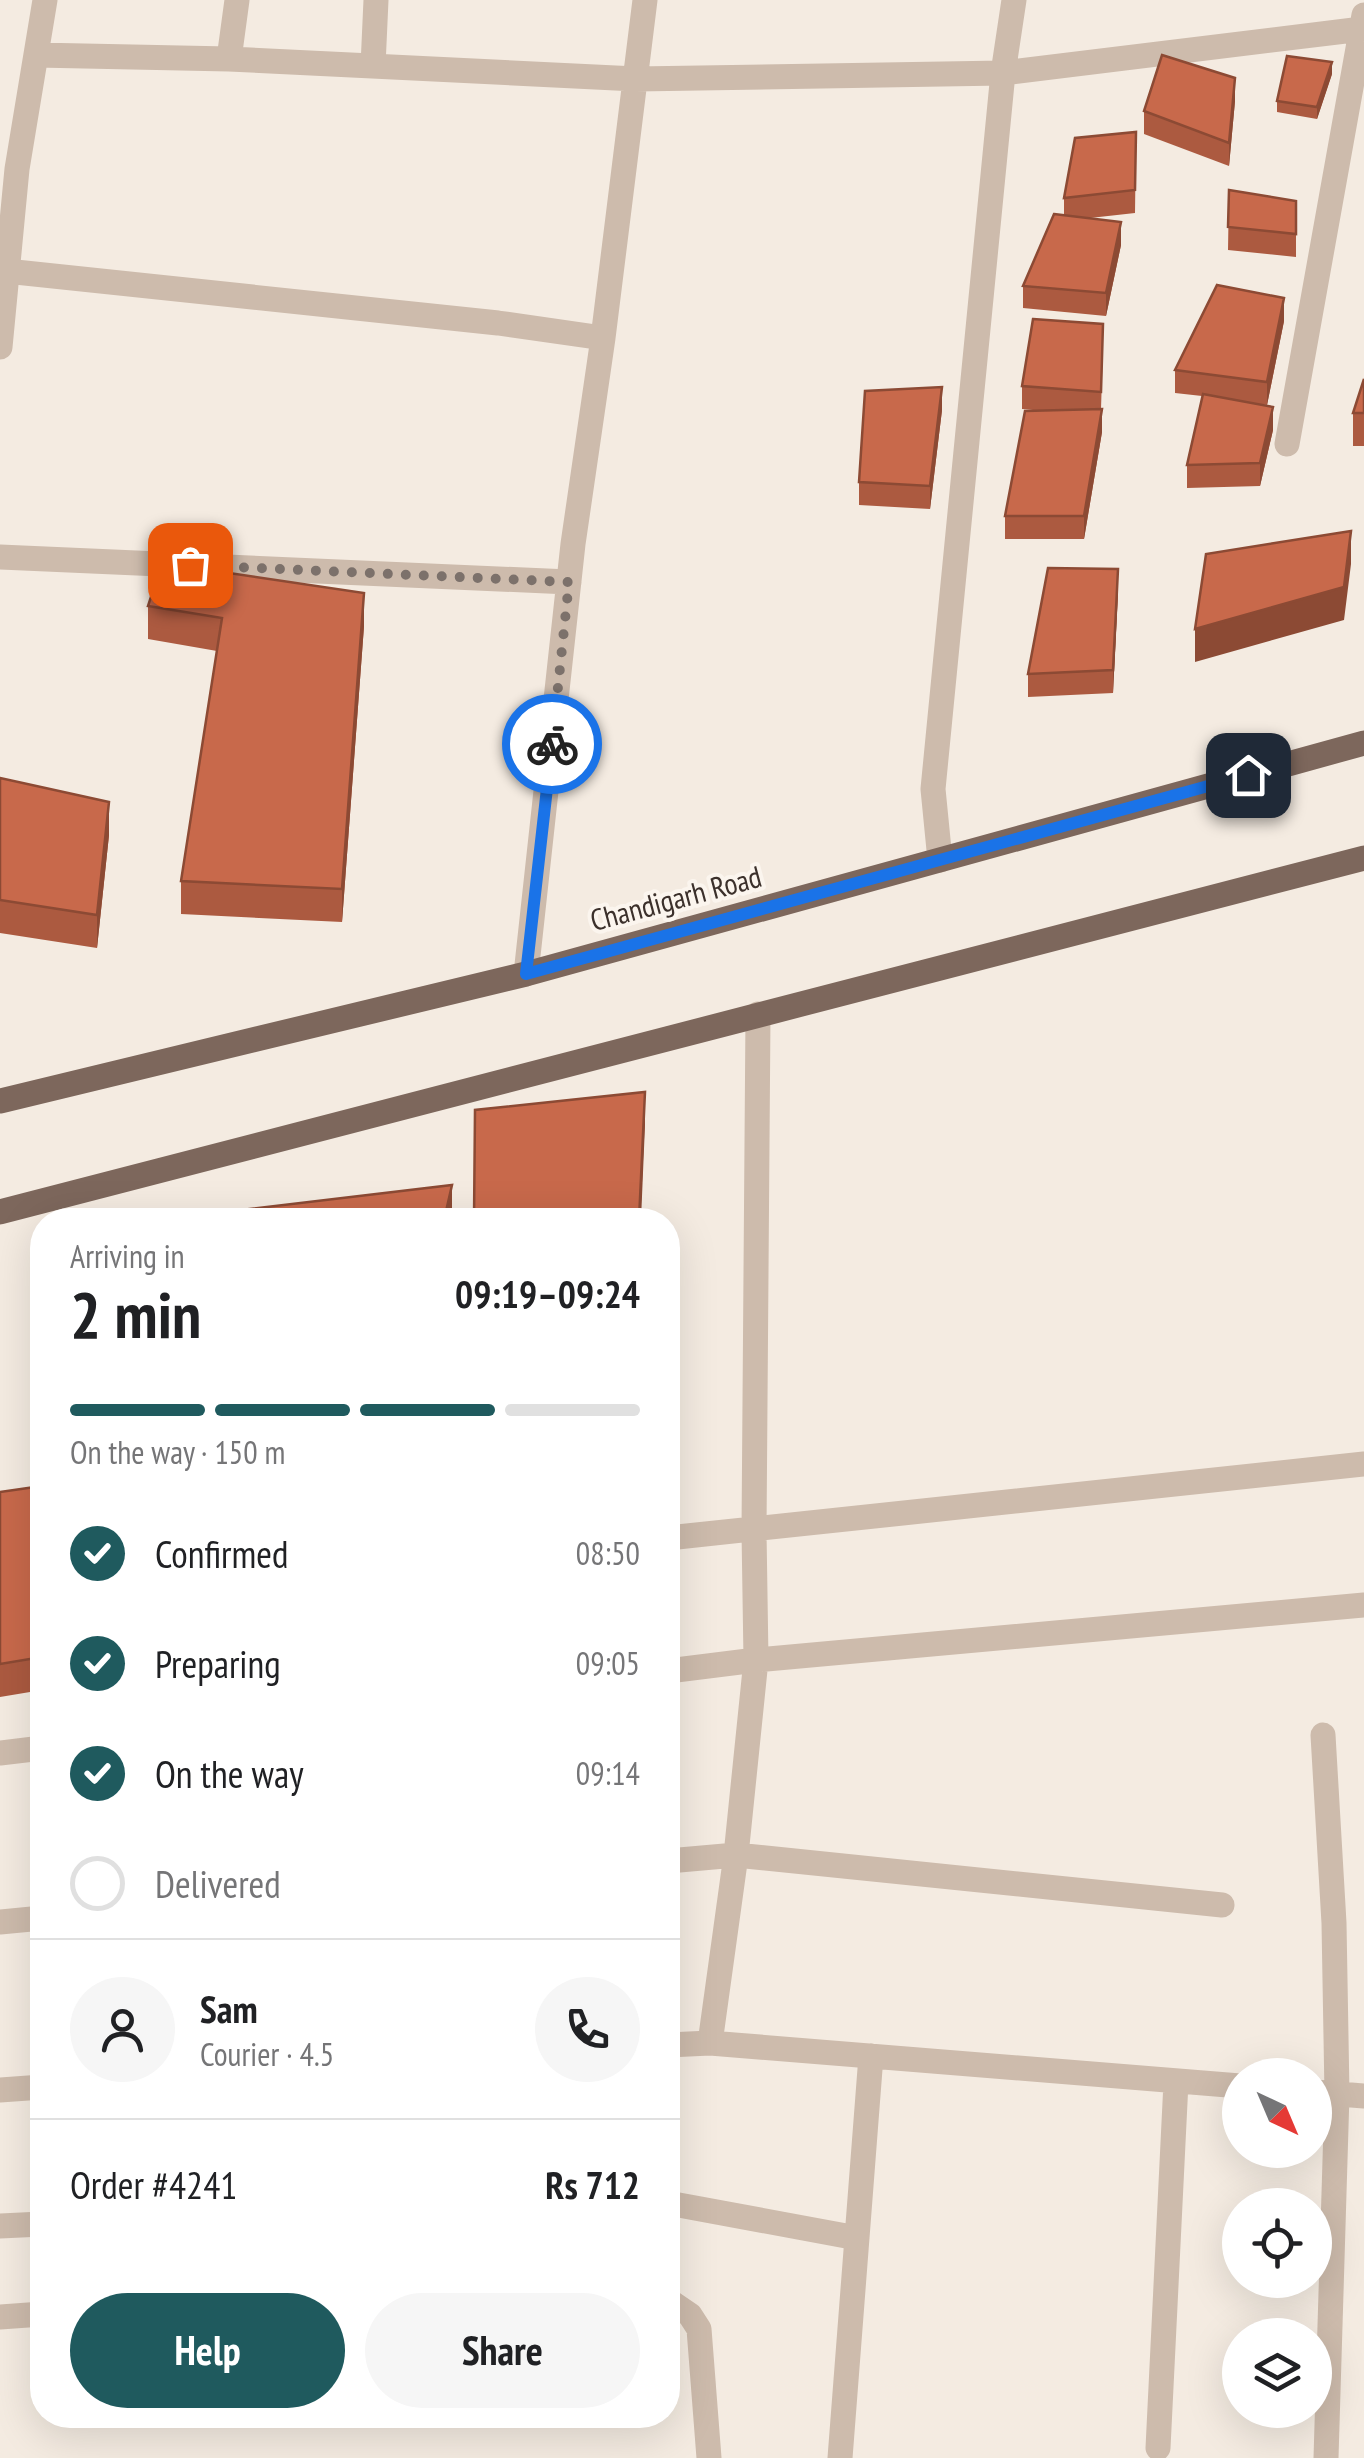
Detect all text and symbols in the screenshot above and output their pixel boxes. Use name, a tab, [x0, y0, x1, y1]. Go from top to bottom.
pin	[148, 523, 233, 608]
icon: bag	[163, 538, 218, 593]
courier	[502, 694, 602, 794]
icon: bike	[525, 717, 580, 772]
pin	[1206, 733, 1291, 818]
icon: home	[1221, 748, 1276, 803]
street label: Chandigarh Road	[586, 856, 765, 939]
text: Arriving in	[70, 1235, 185, 1277]
text: 09:19–09:24	[455, 1269, 640, 1318]
text: 2 min	[70, 1272, 201, 1356]
text: On the way · 150 m	[70, 1431, 285, 1473]
icon: check	[70, 1526, 125, 1581]
text: Confirmed	[155, 1529, 288, 1578]
text: 08:50	[576, 1532, 640, 1574]
icon: check	[70, 1636, 125, 1691]
text: Preparing	[155, 1639, 281, 1688]
text: 09:05	[576, 1642, 640, 1684]
icon: check	[70, 1746, 125, 1801]
text: On the way	[155, 1749, 303, 1798]
text: 09:14	[576, 1752, 640, 1794]
text: Delivered	[155, 1859, 281, 1908]
button: person	[70, 1977, 175, 2082]
button: phone	[535, 1977, 640, 2082]
text: Sam	[200, 1984, 258, 2033]
text: Courier · 4.5	[200, 2033, 334, 2075]
north arrow	[1222, 2058, 1332, 2168]
map controls	[1222, 2058, 1332, 2428]
text: Order #4241	[70, 2160, 237, 2209]
text: Rs 712	[545, 2160, 640, 2209]
button: locate	[1222, 2188, 1332, 2298]
button: Help	[70, 2293, 345, 2408]
button: Share	[365, 2293, 640, 2408]
button: layers	[1222, 2318, 1332, 2428]

